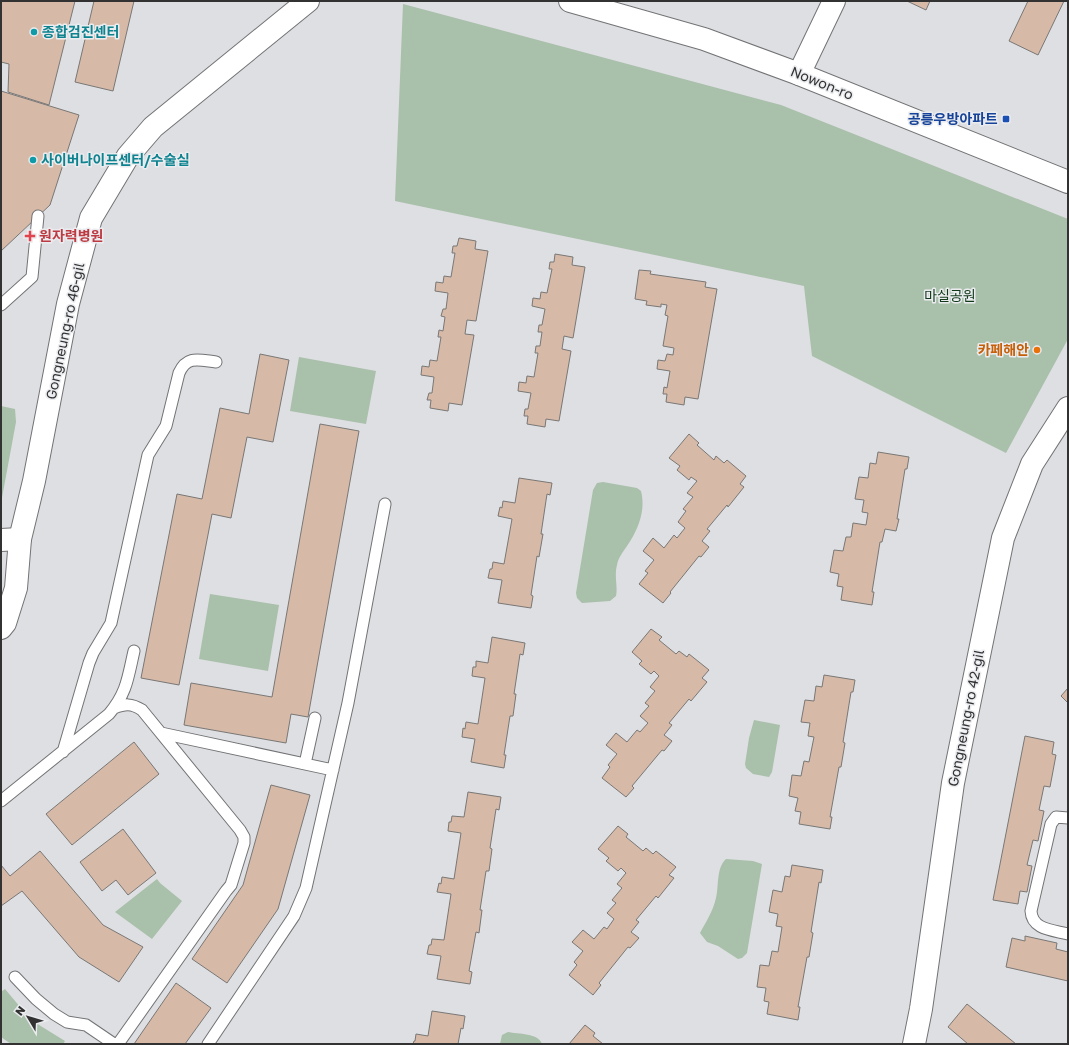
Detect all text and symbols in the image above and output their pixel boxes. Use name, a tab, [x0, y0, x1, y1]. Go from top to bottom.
place label: 종합검진센터	[42, 23, 119, 40]
marker: 종합검진센터	[29, 27, 39, 37]
street label: Nowon-ro	[788, 62, 856, 103]
place label: 공릉우방아파트	[908, 110, 998, 127]
marker: 공릉우방아파트	[1001, 114, 1011, 124]
place label: 사이버나이프센터/수술실	[41, 151, 189, 168]
marker: 사이버나이프센터/수술실	[28, 155, 38, 165]
place label: 원자력병원	[39, 227, 103, 244]
marker: 원자력병원	[24, 230, 36, 242]
street label: Gongneung-ro 46-gil	[42, 261, 87, 401]
park label: 마실공원	[924, 287, 976, 304]
place label: 카페해안	[977, 341, 1029, 358]
marker: 카페해안	[1032, 345, 1042, 355]
street label: Gongneung-ro 42-gil	[944, 648, 987, 788]
north arrow	[8, 997, 48, 1037]
text: N	[12, 1003, 27, 1018]

